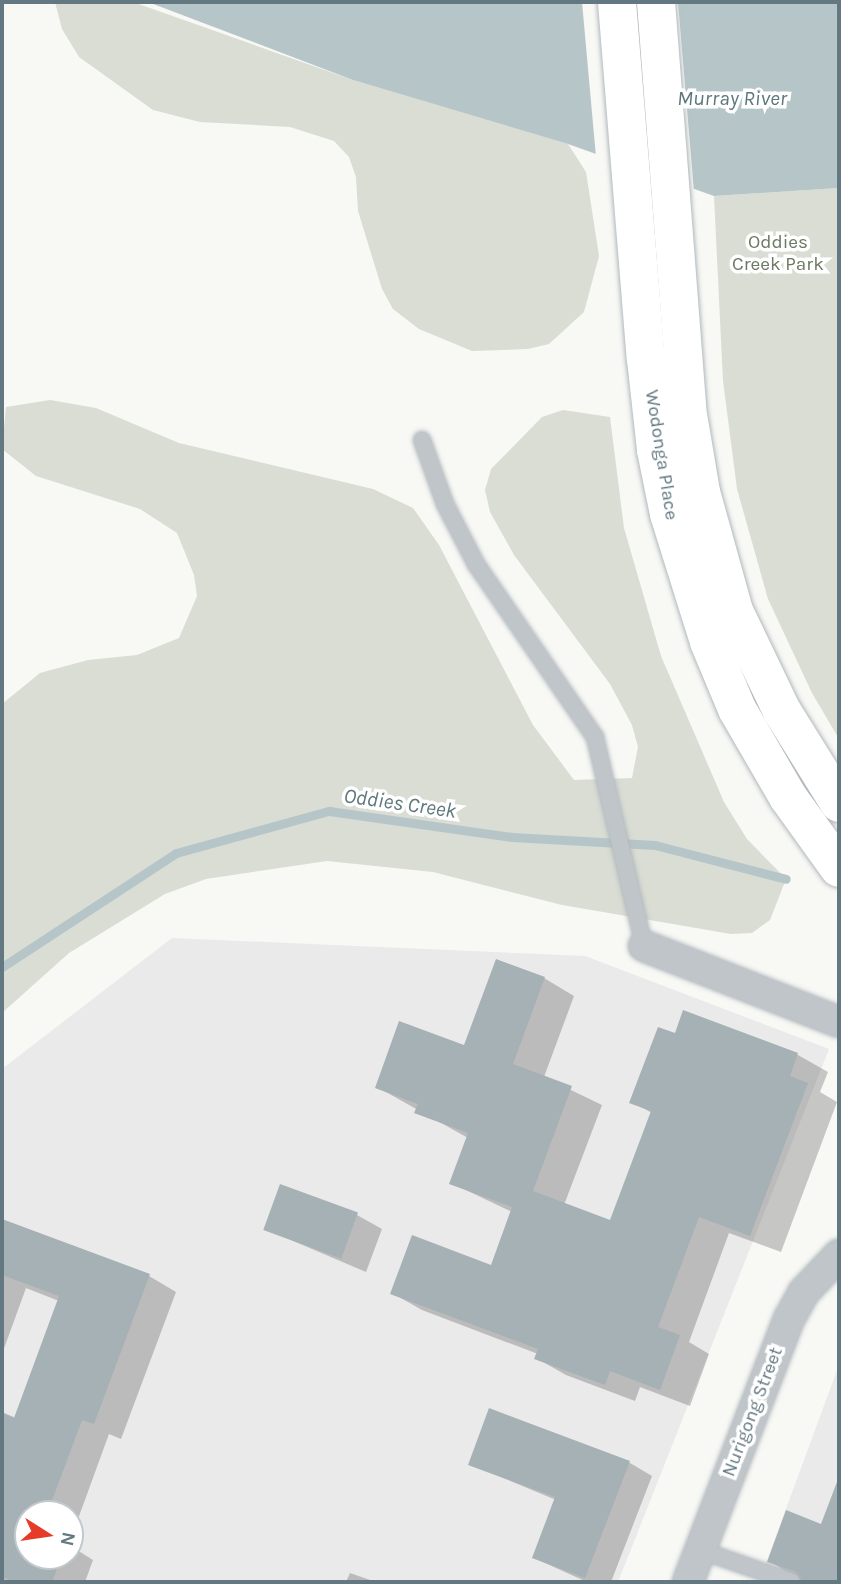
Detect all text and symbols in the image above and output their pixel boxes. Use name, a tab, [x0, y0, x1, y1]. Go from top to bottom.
water label: Murray River	[677, 85, 787, 111]
park label: Oddies Creek Park	[732, 232, 824, 276]
street label: Wodonga Place	[639, 388, 683, 522]
water label: Oddies Creek	[342, 783, 458, 823]
street label: Nurigong Street	[718, 1344, 788, 1480]
north arrow	[14, 1500, 84, 1570]
text: N	[55, 1530, 80, 1548]

